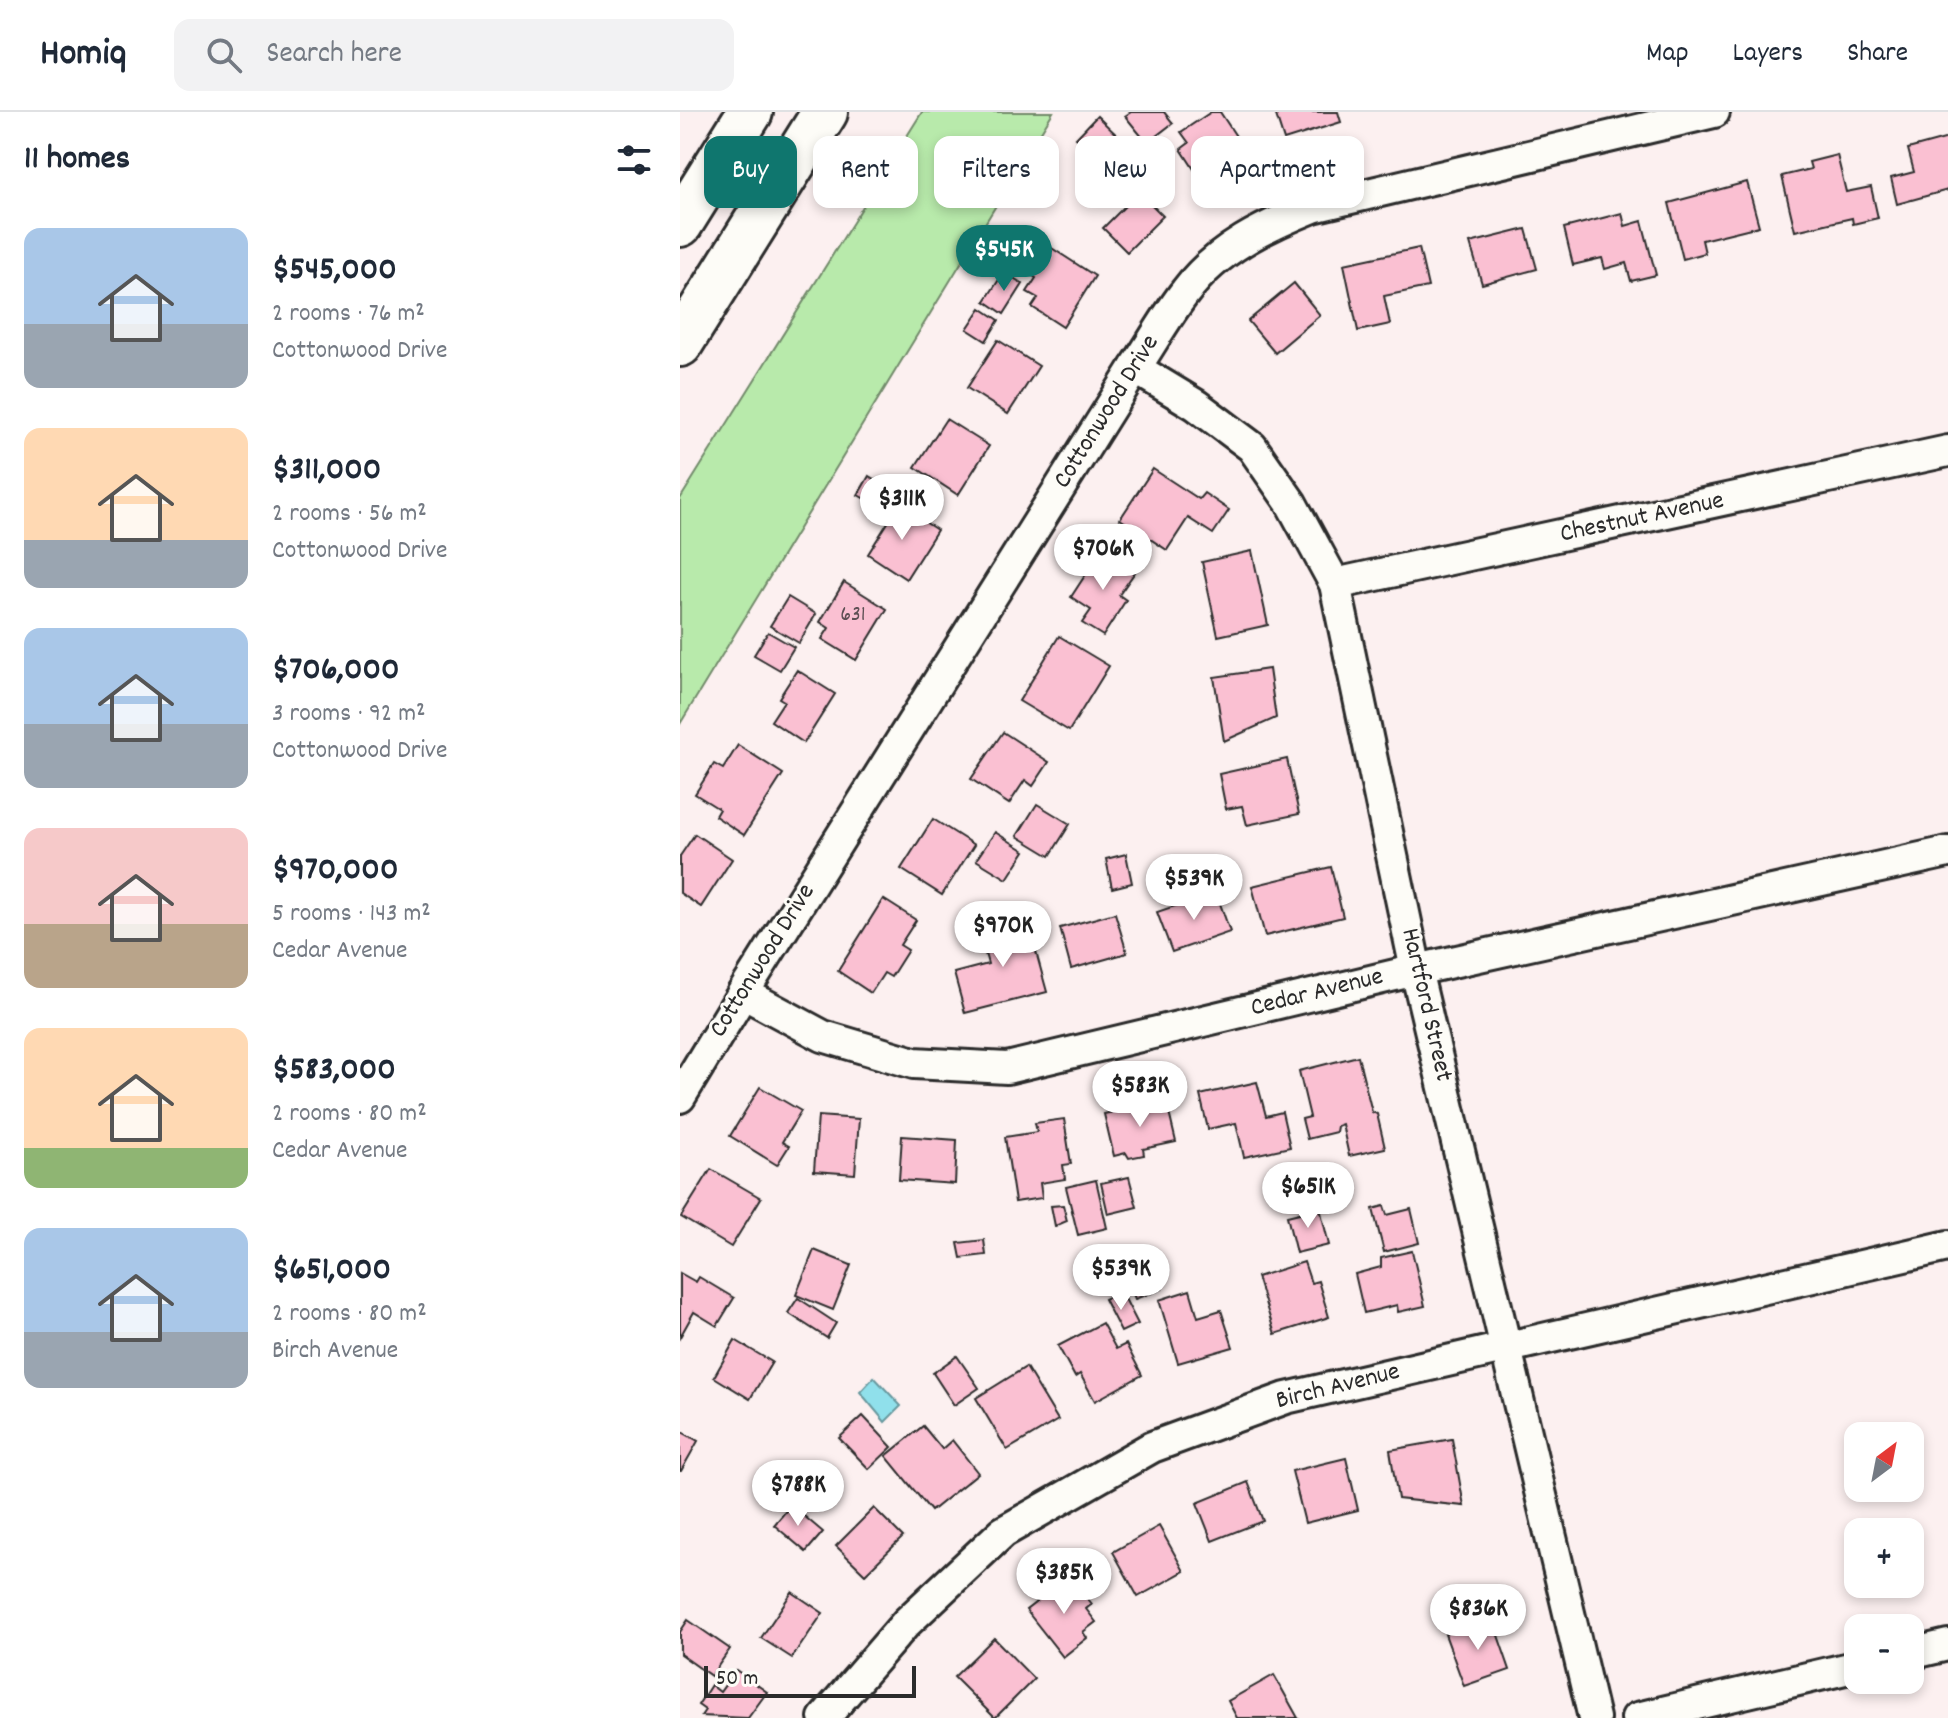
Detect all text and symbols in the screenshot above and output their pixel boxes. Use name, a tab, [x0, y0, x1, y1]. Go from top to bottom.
search box	[174, 19, 734, 91]
text: Homiq	[40, 28, 126, 83]
icon: search	[202, 33, 246, 77]
text: Search here	[266, 34, 402, 77]
text: Map	[1646, 35, 1689, 75]
text: Layers	[1733, 35, 1803, 75]
text: Share	[1847, 35, 1908, 75]
text: 11 homes	[24, 136, 130, 185]
chip: Buy	[704, 136, 797, 208]
chip: Rent	[813, 136, 918, 208]
chip: Filters	[934, 136, 1059, 208]
chip: New	[1075, 136, 1175, 208]
chip: Apartment	[1191, 136, 1364, 208]
icon: filters	[612, 138, 656, 182]
pin: $545K	[948, 225, 1060, 293]
text: $545K	[974, 232, 1034, 269]
text: $545,000	[272, 247, 397, 296]
icon: home	[88, 260, 184, 356]
text: 2 rooms · 76 m²	[272, 296, 425, 333]
street label: Cottonwood Drive	[1045, 328, 1169, 496]
text: Cottonwood Drive	[272, 333, 447, 370]
text: $311,000	[272, 447, 381, 496]
icon: home	[88, 460, 184, 556]
pin: $311K	[846, 474, 958, 542]
text: $311K	[878, 481, 926, 518]
street label: Chestnut Avenue	[1557, 483, 1727, 553]
text: 2 rooms · 56 m²	[272, 496, 427, 533]
pin: $706K	[1047, 524, 1159, 592]
text: $706K	[1072, 531, 1134, 568]
text: Cottonwood Drive	[272, 533, 447, 570]
house number: 631	[840, 600, 866, 631]
text: $706,000	[272, 647, 400, 696]
icon: home	[88, 660, 184, 756]
text: 3 rooms · 92 m²	[272, 696, 426, 733]
text: Cottonwood Drive	[272, 733, 447, 770]
text: $970,000	[272, 847, 398, 896]
pin: $539K	[1138, 854, 1250, 922]
icon: home	[88, 860, 184, 956]
text: $539K	[1164, 861, 1224, 898]
street label: Cottonwood Drive	[701, 877, 825, 1045]
text: 5 rooms · 143 m²	[272, 896, 431, 933]
pin: $970K	[947, 901, 1059, 969]
text: $970K	[972, 908, 1034, 945]
street label: Hartford Street	[1390, 925, 1462, 1086]
text: Cedar Avenue	[272, 933, 407, 970]
street label: Cedar Avenue	[1247, 959, 1387, 1027]
text: $583,000	[272, 1047, 396, 1096]
icon: home	[88, 1060, 184, 1156]
pin: $583K	[1084, 1061, 1196, 1129]
text: $583K	[1110, 1068, 1170, 1105]
text: 2 rooms · 80 m²	[272, 1096, 427, 1133]
text: Cedar Avenue	[272, 1133, 407, 1170]
pin: $651K	[1252, 1162, 1364, 1230]
text: $651K	[1280, 1169, 1336, 1206]
pin: $539K	[1065, 1244, 1177, 1312]
text: $651,000	[272, 1247, 391, 1296]
text: $539K	[1091, 1251, 1151, 1288]
icon: home	[88, 1260, 184, 1356]
text: 2 rooms · 80 m²	[272, 1296, 427, 1333]
text: Birch Avenue	[272, 1333, 398, 1370]
street label: Birch Avenue	[1272, 1354, 1404, 1420]
north arrow	[1844, 1422, 1924, 1502]
map controls	[1844, 1422, 1924, 1694]
pin: $788K	[742, 1460, 854, 1528]
text: $788K	[770, 1467, 826, 1504]
button: +	[1844, 1518, 1924, 1598]
pin: $385K	[1008, 1548, 1120, 1616]
text: $385K	[1034, 1555, 1094, 1592]
pin: $836K	[1422, 1584, 1534, 1652]
text: $836K	[1448, 1591, 1508, 1628]
button: −	[1844, 1614, 1924, 1694]
scale bar	[704, 1662, 916, 1698]
text: 50 m	[716, 1664, 758, 1695]

